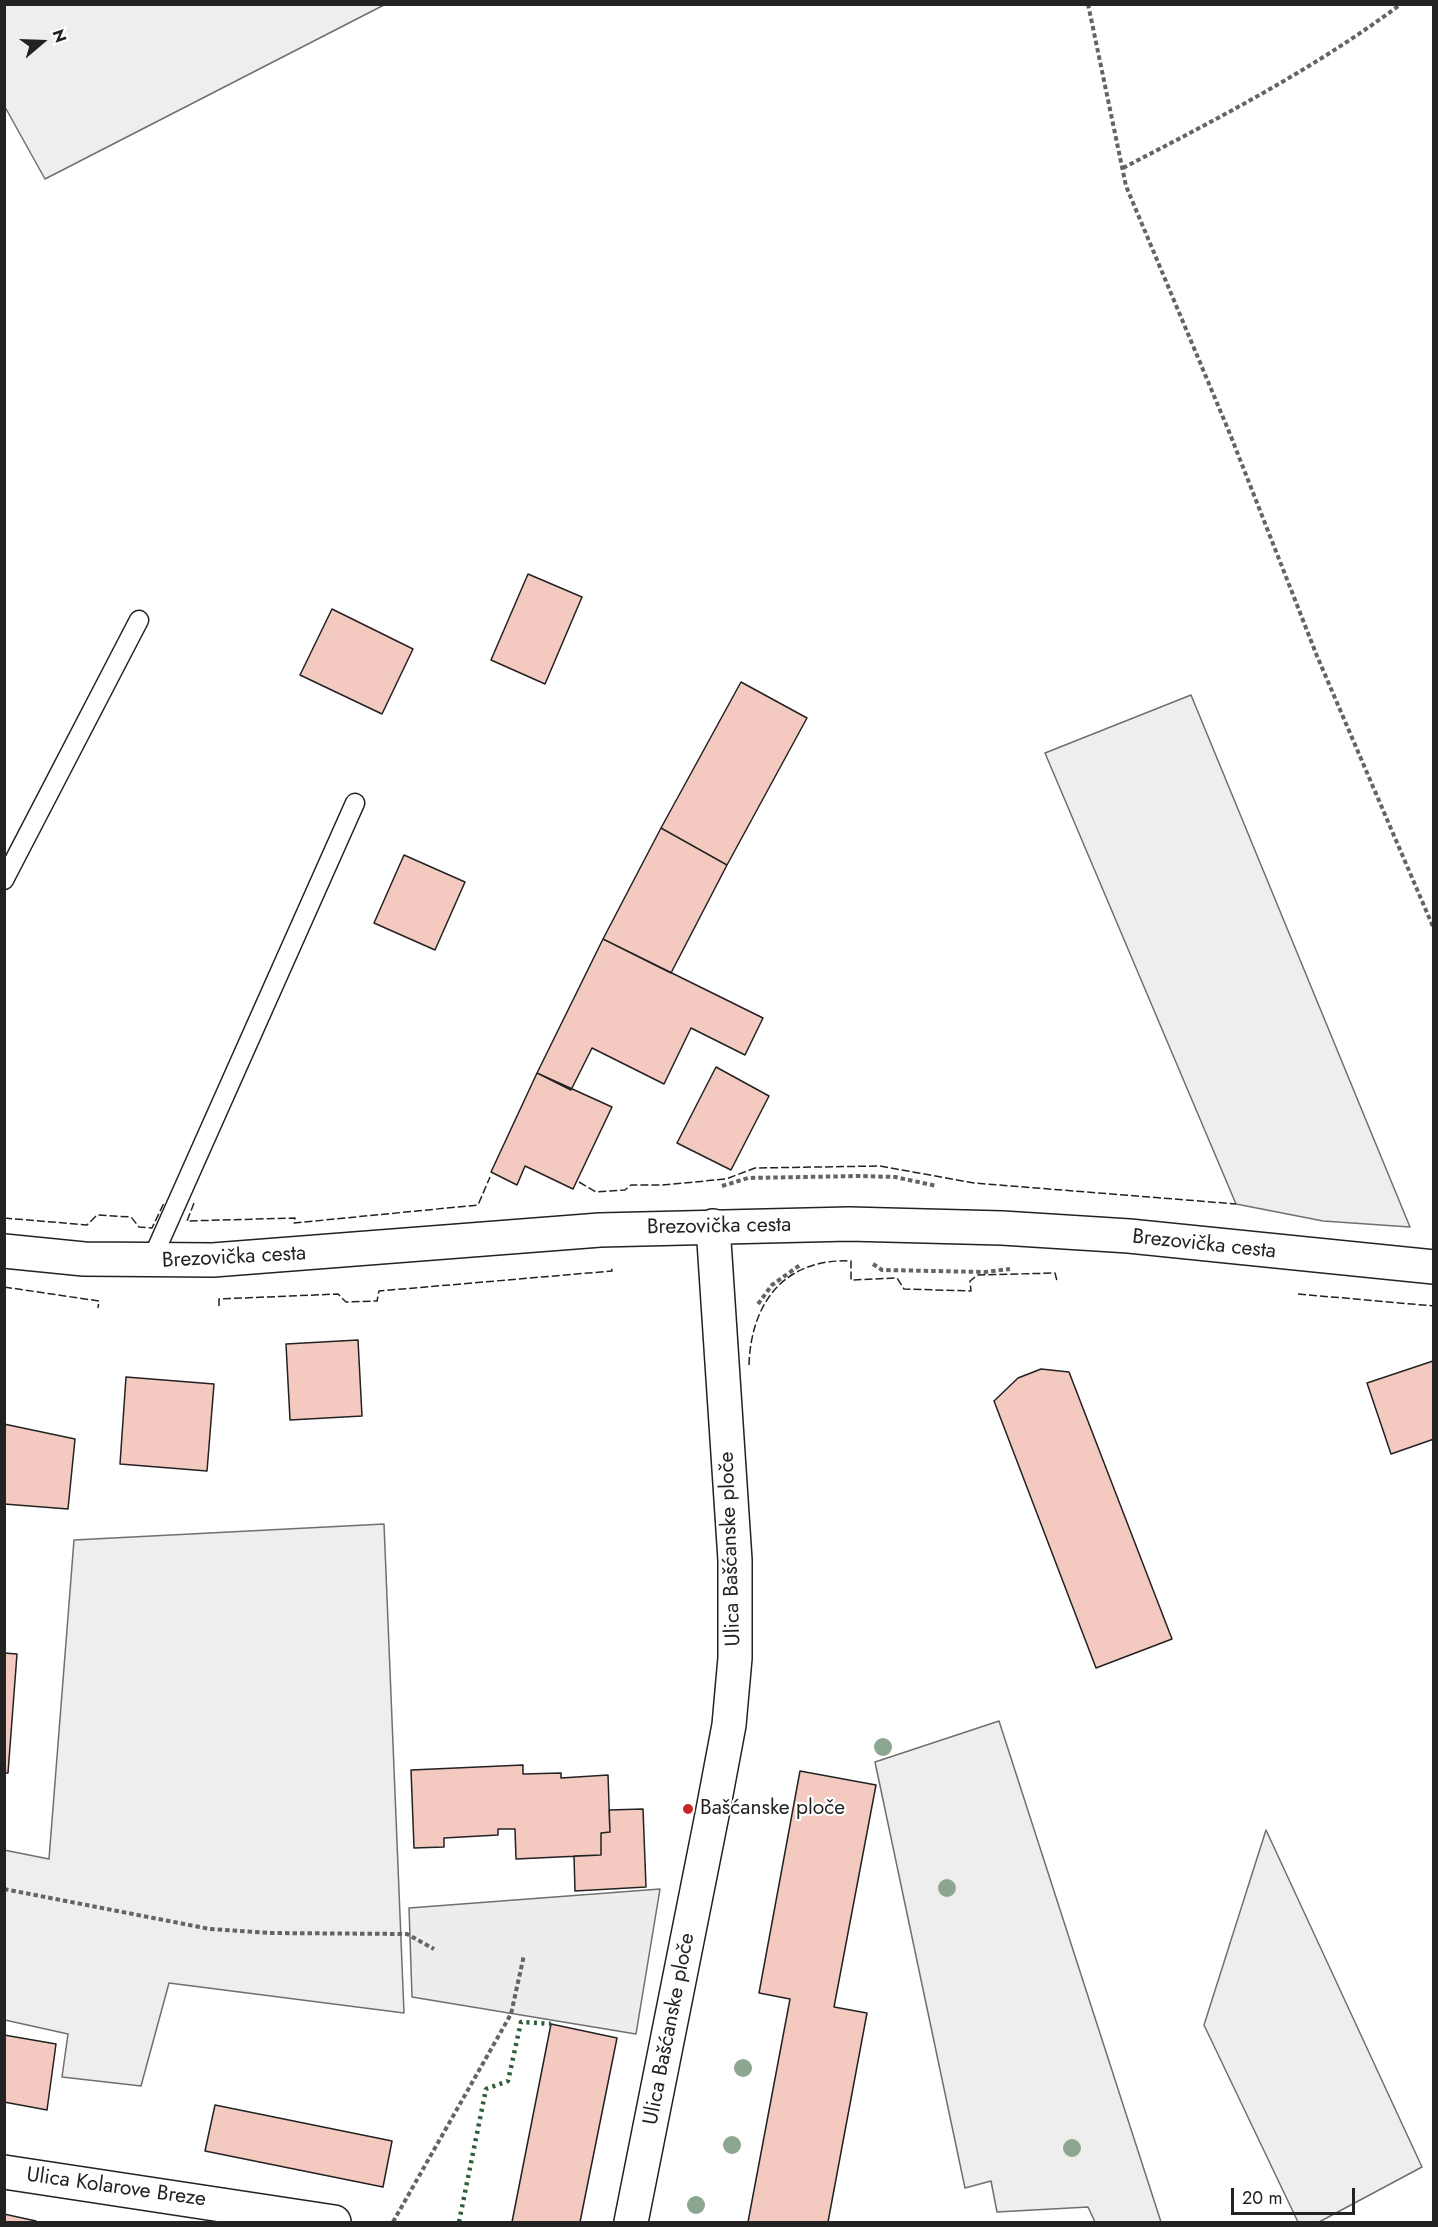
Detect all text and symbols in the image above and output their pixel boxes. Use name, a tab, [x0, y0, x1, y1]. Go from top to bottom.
north arrow	[12, 12, 72, 72]
text: N	[47, 26, 72, 46]
street label: Brezovička cesta	[647, 1213, 791, 1241]
street label: Brezovička cesta	[1131, 1225, 1277, 1265]
street label: Brezovička cesta	[161, 1242, 307, 1274]
street label: Ulica Bašćanske ploče	[715, 1451, 747, 1647]
place label: Bašćanske ploče	[700, 1796, 845, 1822]
marker: Bašćanske ploče	[681, 1802, 695, 1816]
street label: Ulica Bašćanske ploče	[639, 1931, 701, 2127]
street label: Ulica Kolarove Breze	[25, 2163, 207, 2213]
scale bar	[1234, 2176, 1358, 2214]
text: 20 m	[1242, 2185, 1282, 2211]

